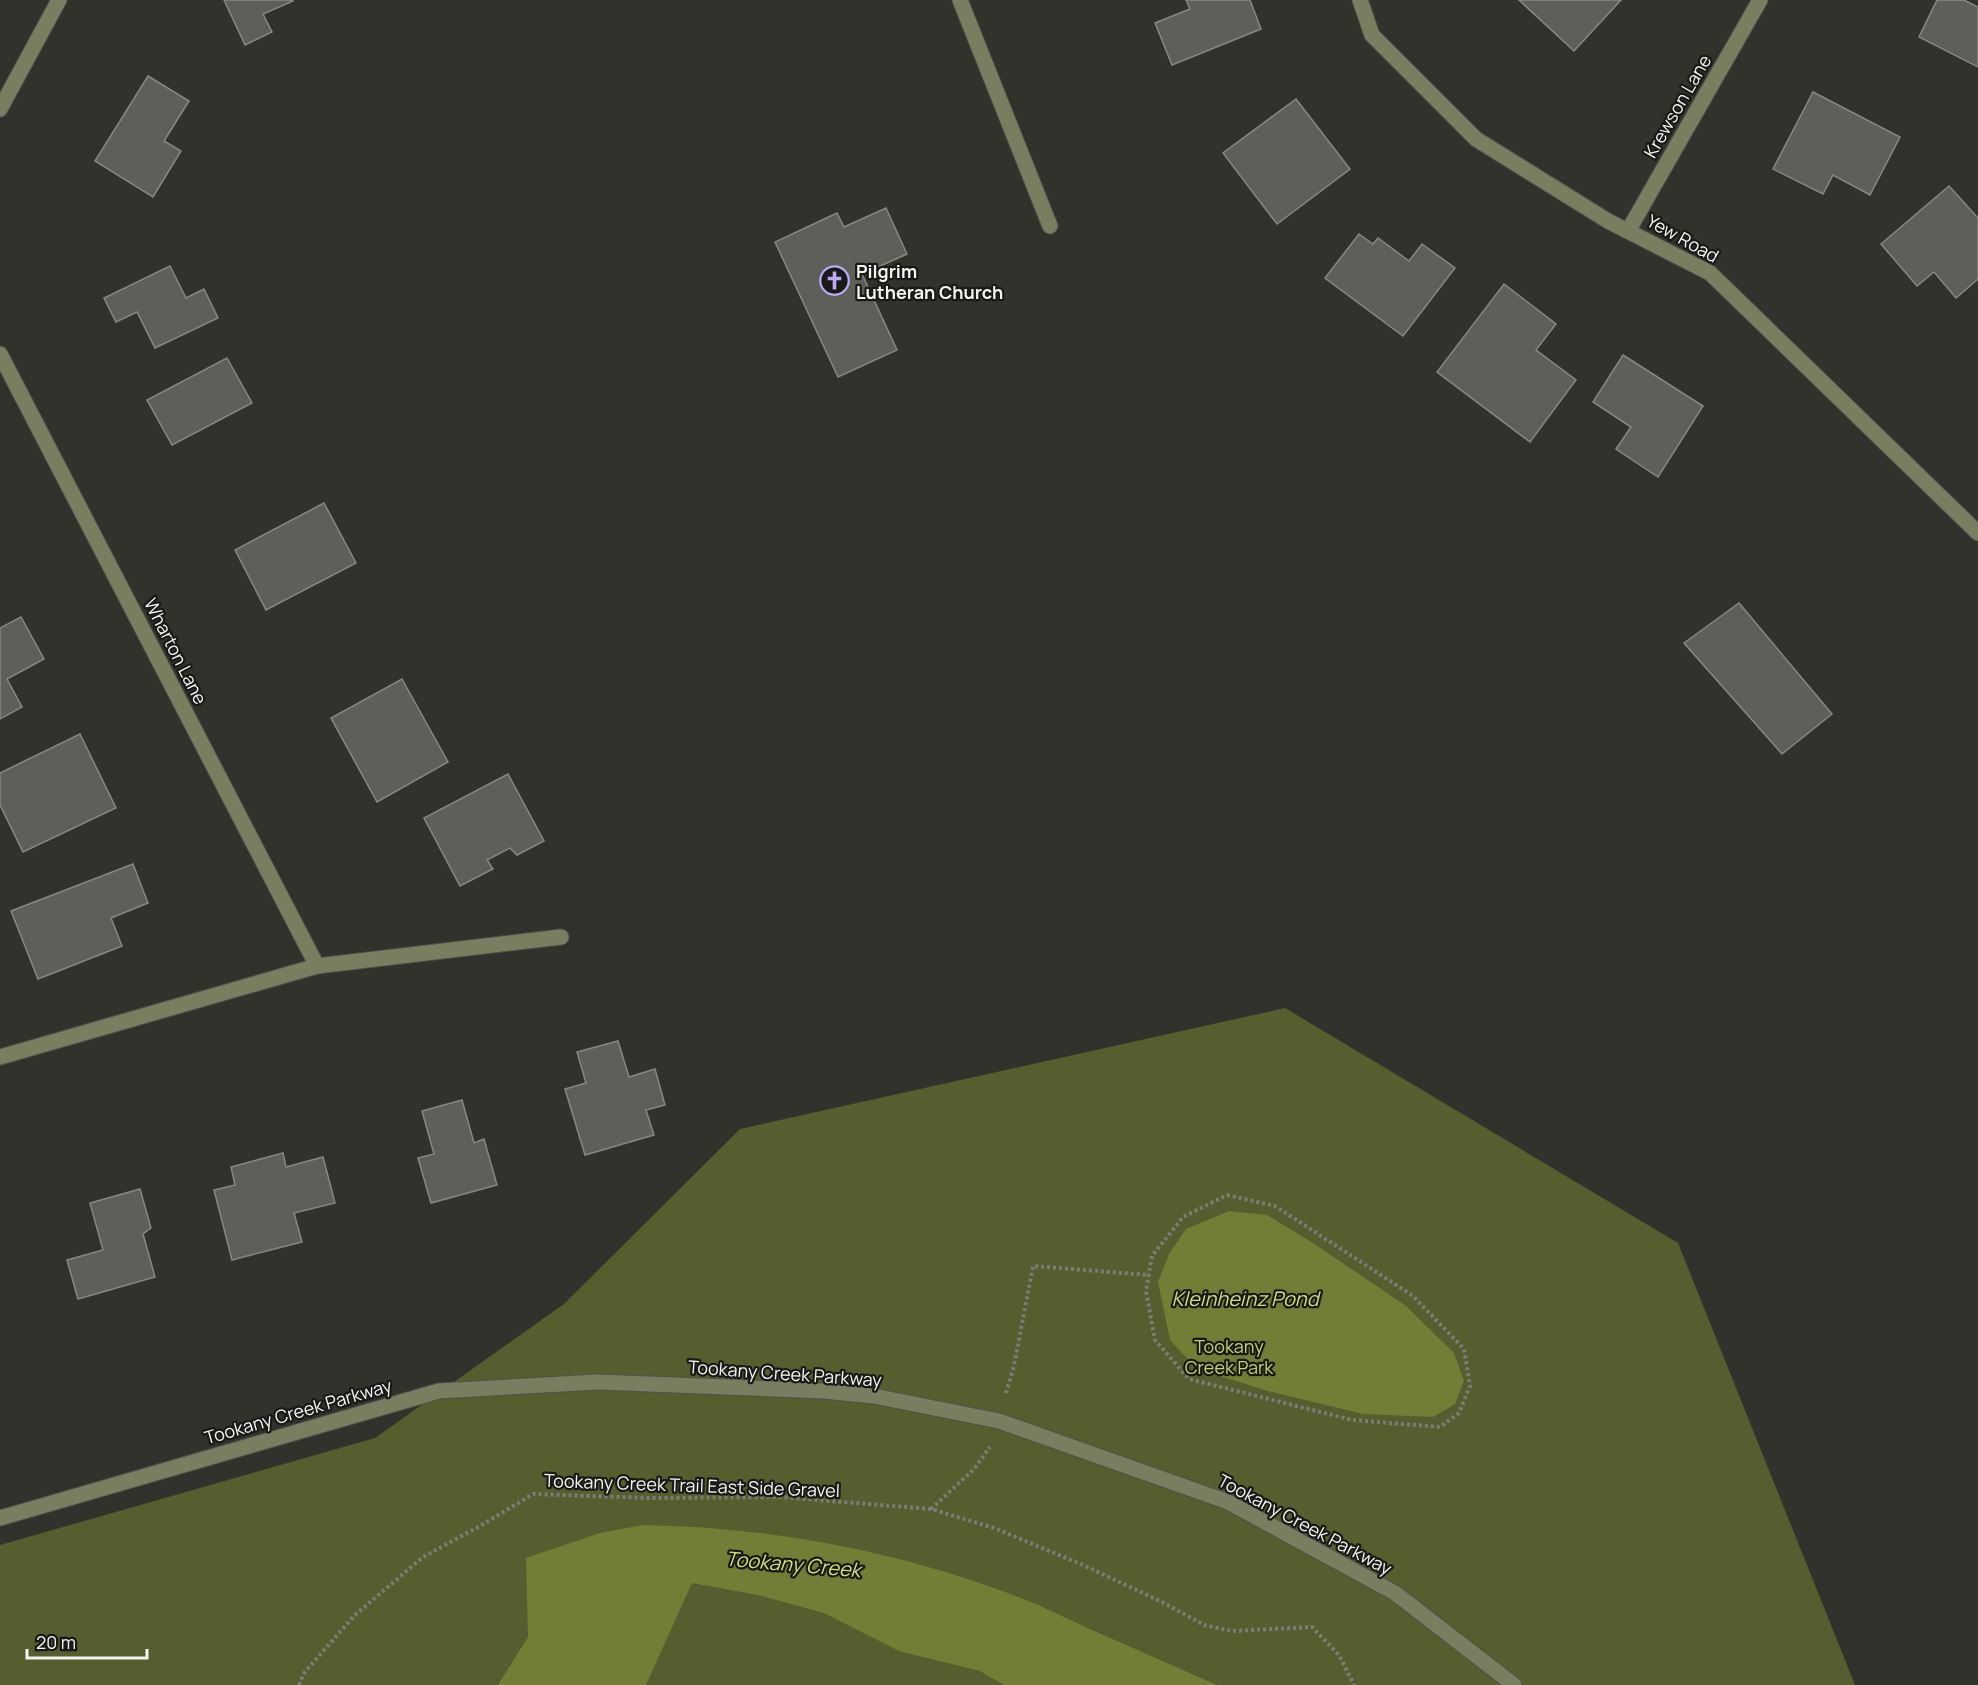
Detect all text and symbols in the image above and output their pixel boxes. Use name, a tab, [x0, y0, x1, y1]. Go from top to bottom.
street label: Krewson Lane	[1638, 50, 1716, 162]
street label: Yew Road	[1643, 208, 1723, 268]
place label: Pilgrim Lutheran Church	[856, 259, 1003, 304]
church icon: Pilgrim Lutheran Church	[819, 265, 851, 297]
street label: Wharton Lane	[139, 594, 213, 708]
water label: Kleinheinz Pond	[1172, 1285, 1322, 1312]
park label: Tookany Creek Park	[1185, 1334, 1274, 1379]
street label: Tookany Creek Parkway	[687, 1354, 883, 1392]
street label: Tookany Creek Parkway	[202, 1373, 395, 1449]
street label: Tookany Creek Trail East Side Gravel	[544, 1468, 840, 1502]
street label: Tookany Creek Parkway	[1214, 1468, 1397, 1580]
water label: Tookany Creek	[724, 1545, 865, 1584]
scale bar	[27, 1622, 147, 1660]
text: 20 m	[36, 1630, 76, 1654]

